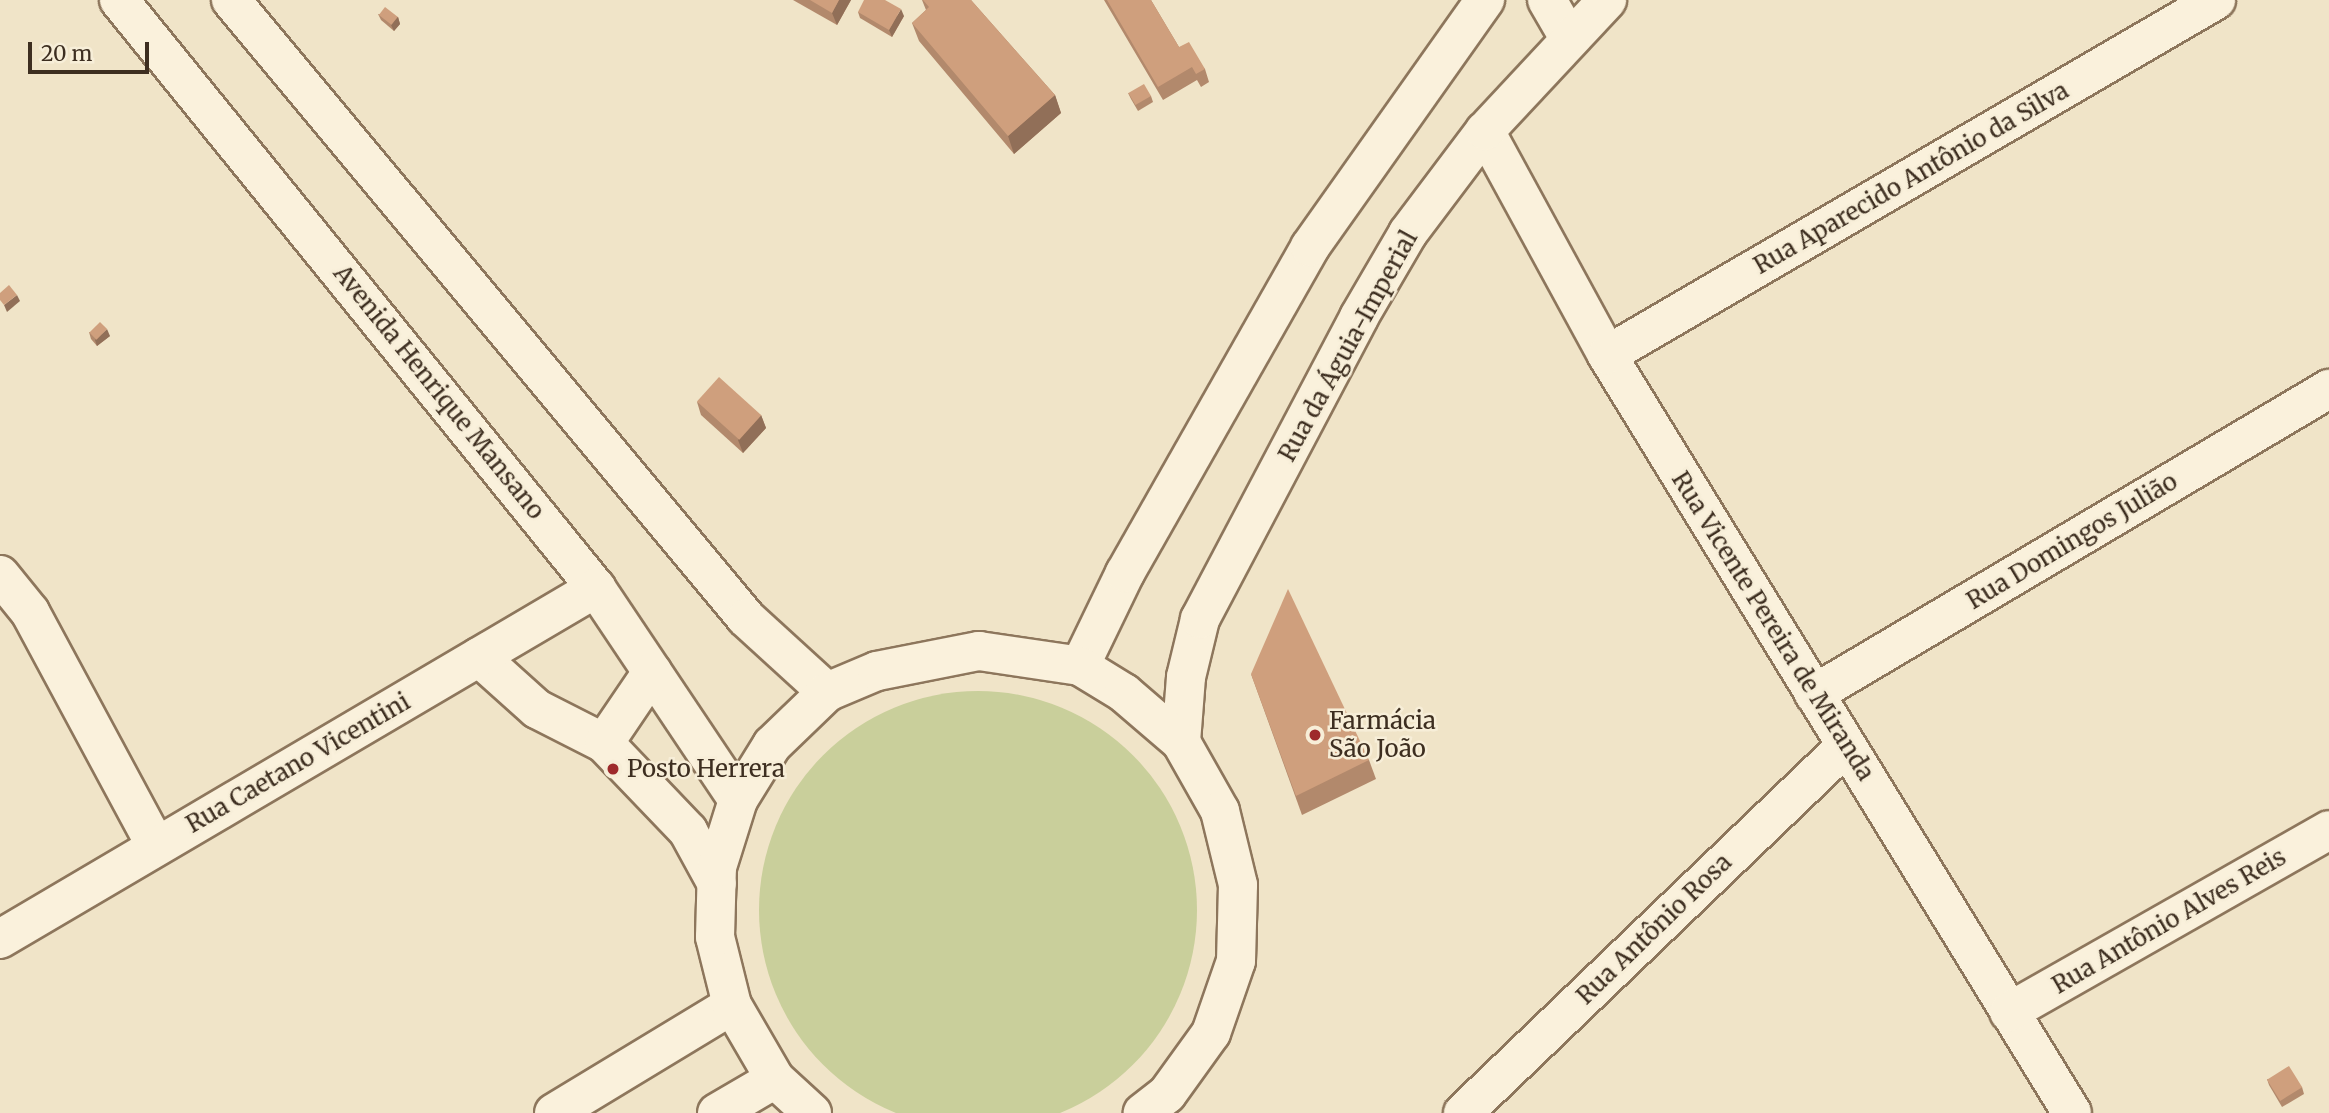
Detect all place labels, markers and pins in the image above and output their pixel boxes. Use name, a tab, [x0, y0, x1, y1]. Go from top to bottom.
place label: Farmácia São João	[1329, 707, 1436, 763]
marker: Farmácia São João	[1307, 727, 1323, 743]
place label: Posto Herrera	[627, 755, 785, 783]
marker: Posto Herrera	[605, 761, 621, 777]

